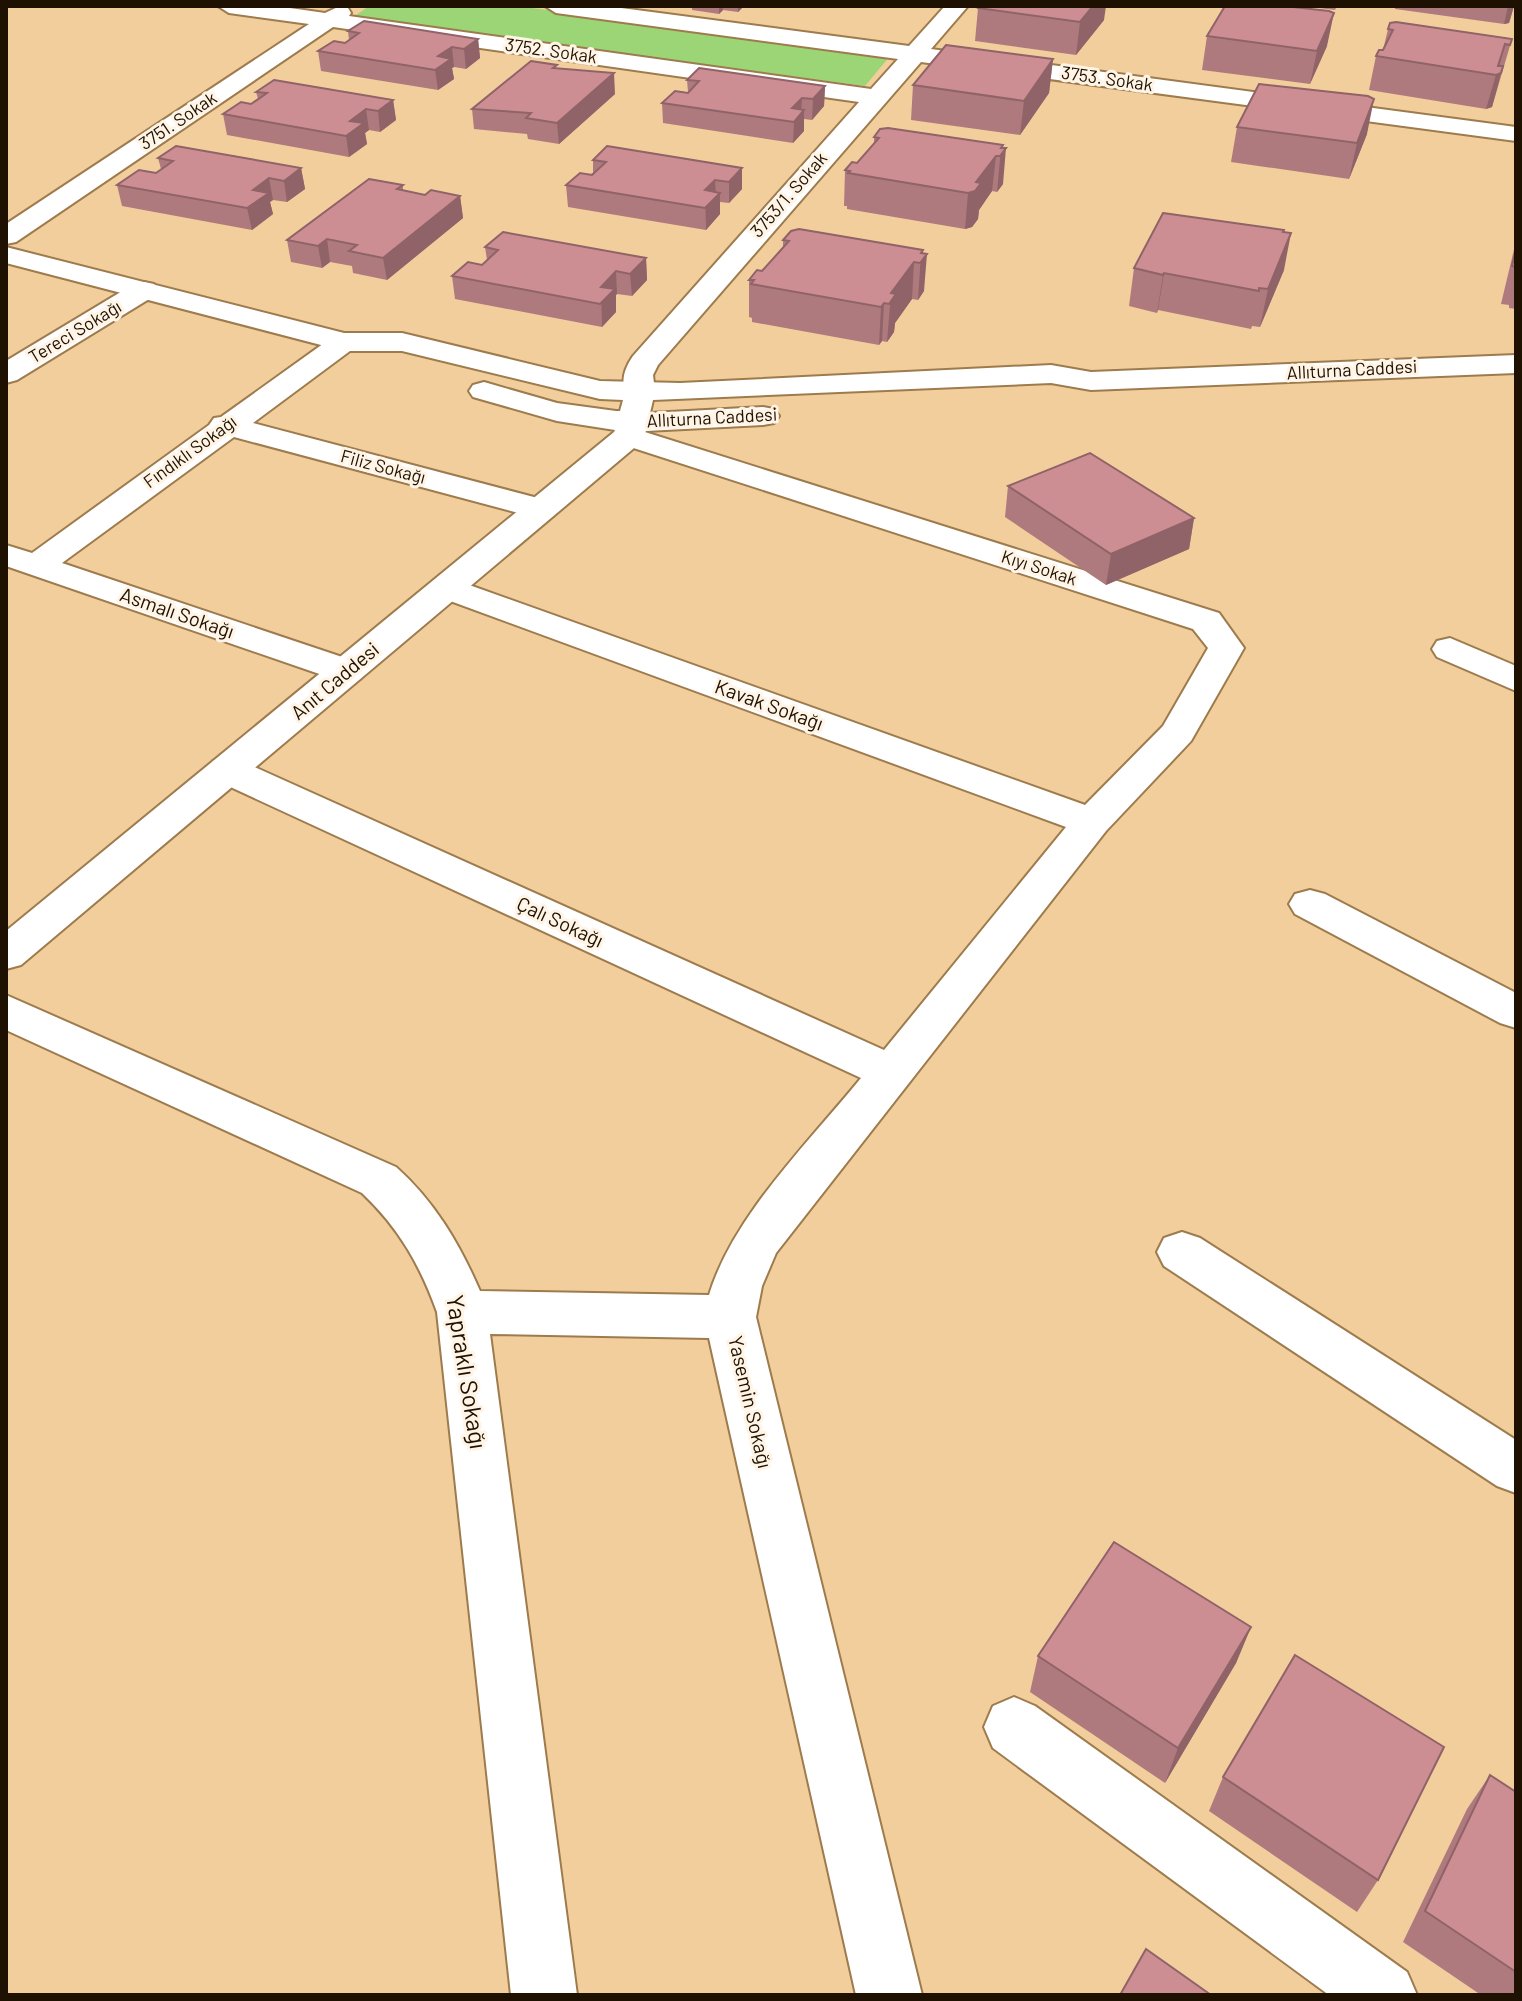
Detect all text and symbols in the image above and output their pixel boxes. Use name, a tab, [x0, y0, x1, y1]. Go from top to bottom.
street label: 3752. Sokak	[504, 33, 599, 67]
street label: 3753. Sokak	[1060, 61, 1154, 95]
street label: 3751. Sokak	[134, 86, 220, 154]
street label: 3753/1. Sokak	[745, 147, 831, 241]
street label: Tereci Sokağı	[24, 295, 125, 367]
street label: Allıturna Caddesi	[1286, 355, 1418, 383]
street label: Allıturna Caddesi	[646, 403, 778, 431]
street label: Fındıklı Sokağı	[139, 410, 240, 492]
street label: Filiz Sokağı	[338, 444, 428, 488]
street label: Kıyı Sokak	[999, 545, 1080, 590]
street label: Asmalı Sokağı	[117, 581, 237, 643]
street label: Anıt Caddesi	[285, 636, 383, 724]
street label: Kavak Sokağı	[712, 673, 827, 735]
street label: Çalı Sokağı	[513, 891, 607, 952]
street label: Yapraklı Sokağı	[441, 1293, 494, 1451]
street label: Yasemin Sokağı	[724, 1333, 778, 1470]

